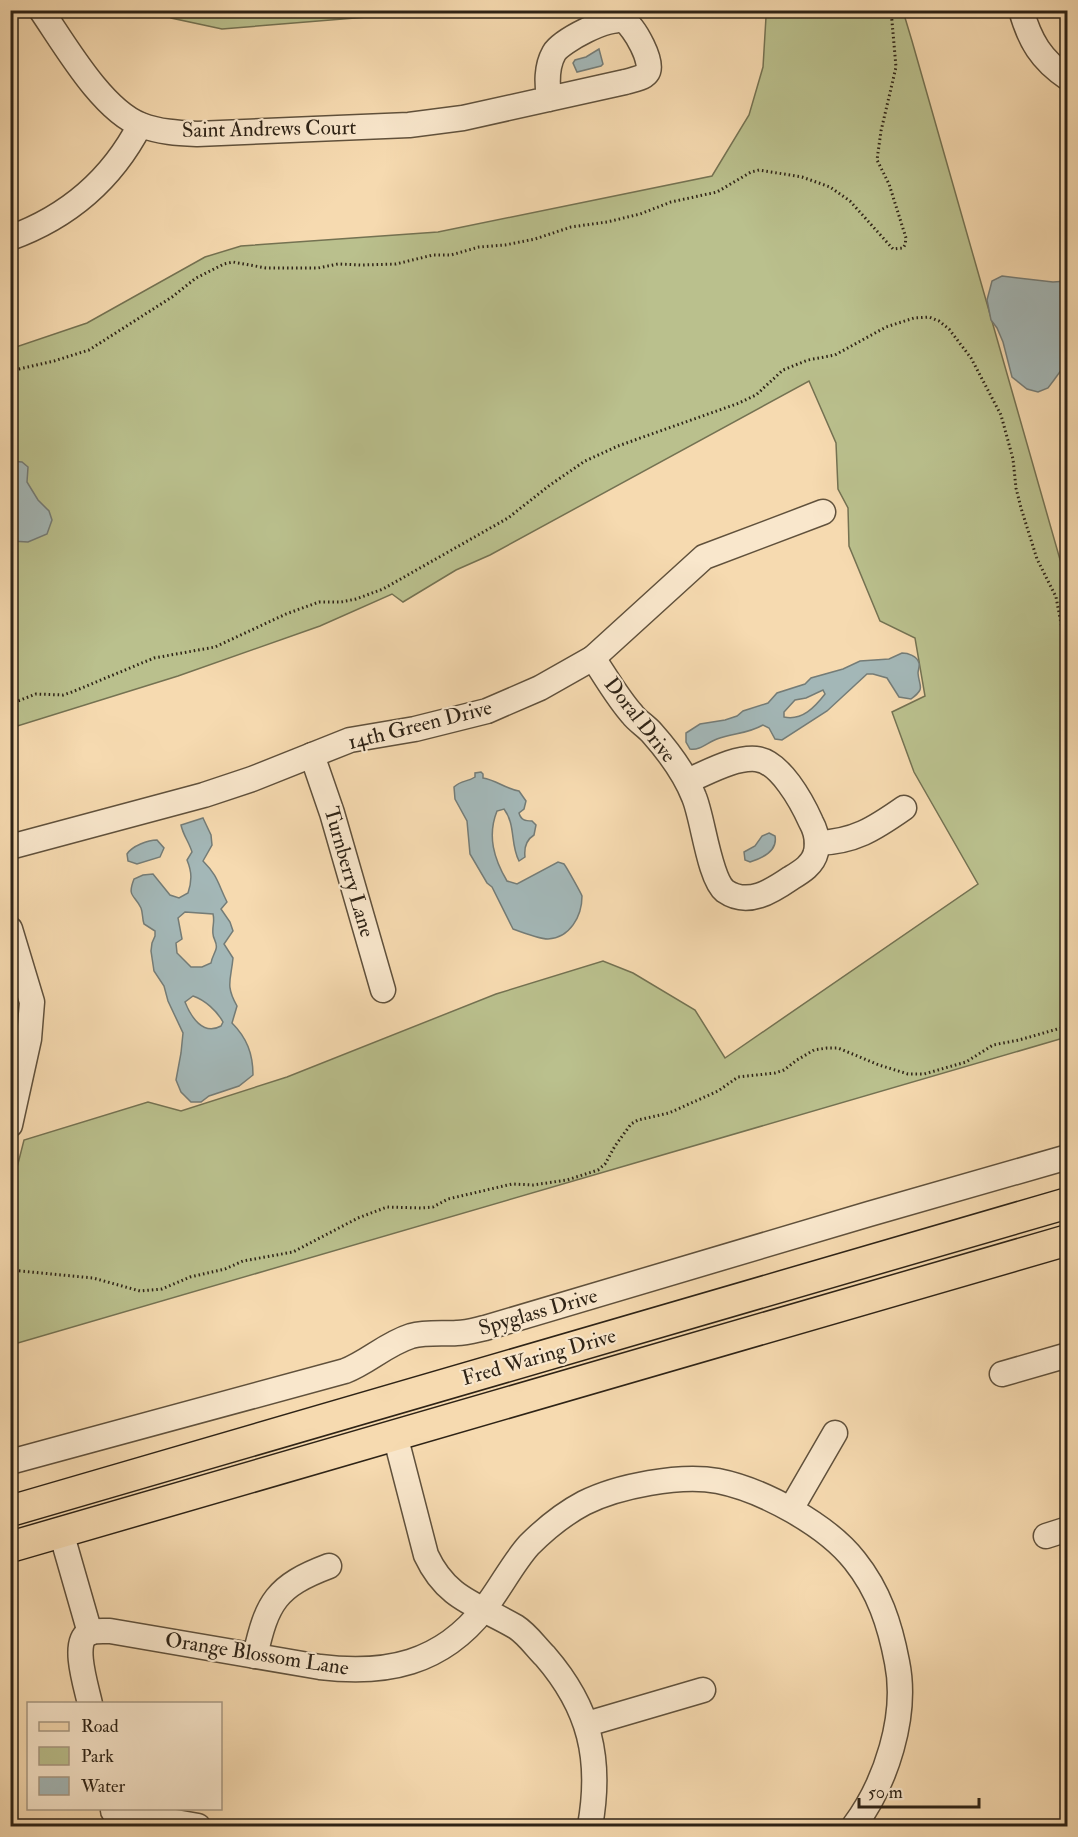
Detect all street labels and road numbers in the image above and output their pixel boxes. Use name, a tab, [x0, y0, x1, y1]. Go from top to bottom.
street label: Saint Andrews Court	[182, 114, 357, 144]
street label: Doral Drive	[598, 672, 682, 768]
street label: 14th Green Drive	[345, 694, 495, 756]
street label: Turnberry Lane	[317, 804, 381, 941]
street label: Spyglass Drive	[475, 1282, 601, 1342]
street label: Fred Waring Drive	[459, 1322, 619, 1392]
street label: Orange Blossom Lane	[163, 1626, 351, 1682]

